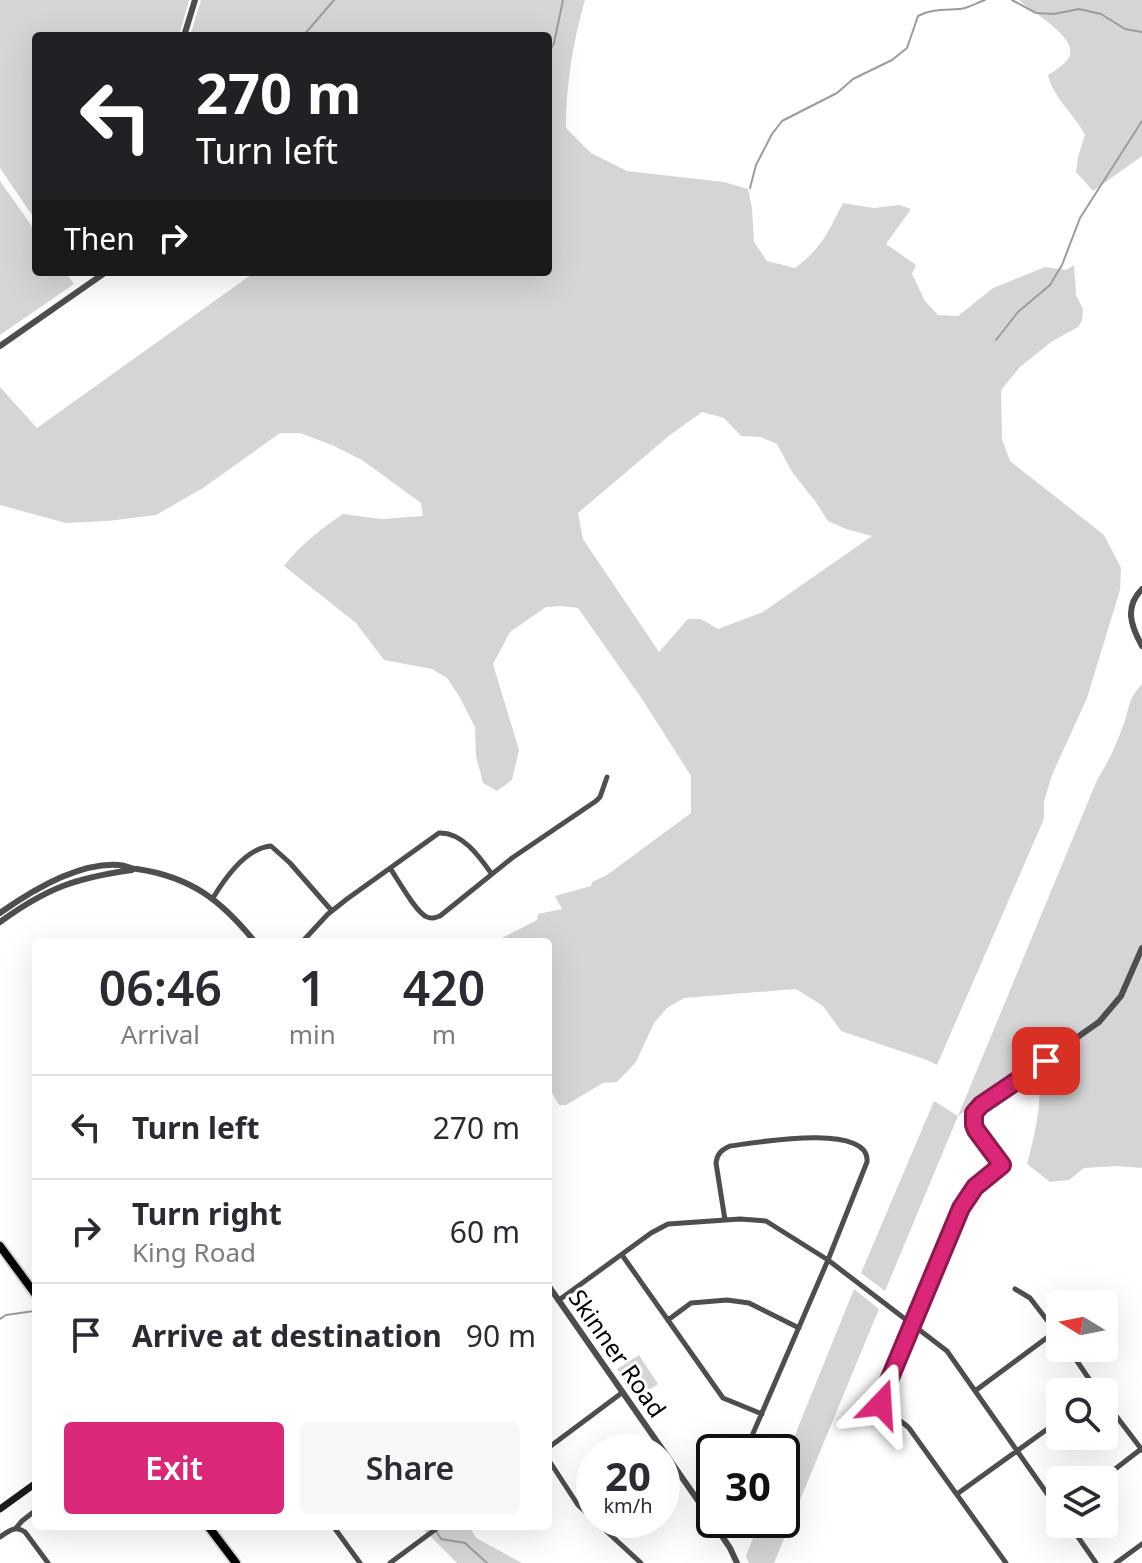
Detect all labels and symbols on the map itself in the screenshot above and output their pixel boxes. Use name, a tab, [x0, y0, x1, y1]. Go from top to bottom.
pin	[1012, 1027, 1080, 1095]
street label: Skinner Road	[562, 1282, 674, 1424]
north arrow	[1046, 1290, 1118, 1362]
position arrow	[839, 1362, 923, 1446]
speed limit sign: 30	[696, 1434, 800, 1538]

